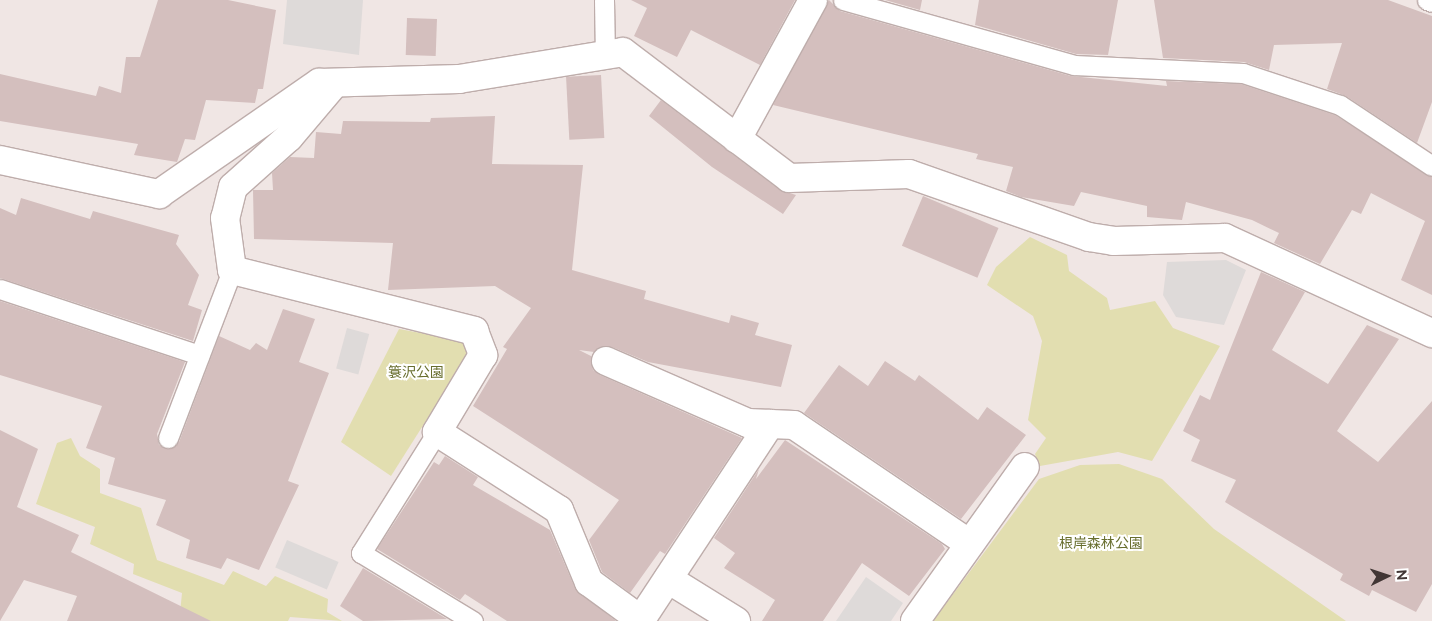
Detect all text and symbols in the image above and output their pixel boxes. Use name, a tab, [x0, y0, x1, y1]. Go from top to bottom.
park label: 簑沢公園	[388, 364, 444, 380]
park label: 根岸森林公園	[1059, 535, 1143, 551]
north arrow	[1362, 551, 1412, 601]
text: N	[1394, 569, 1410, 581]

